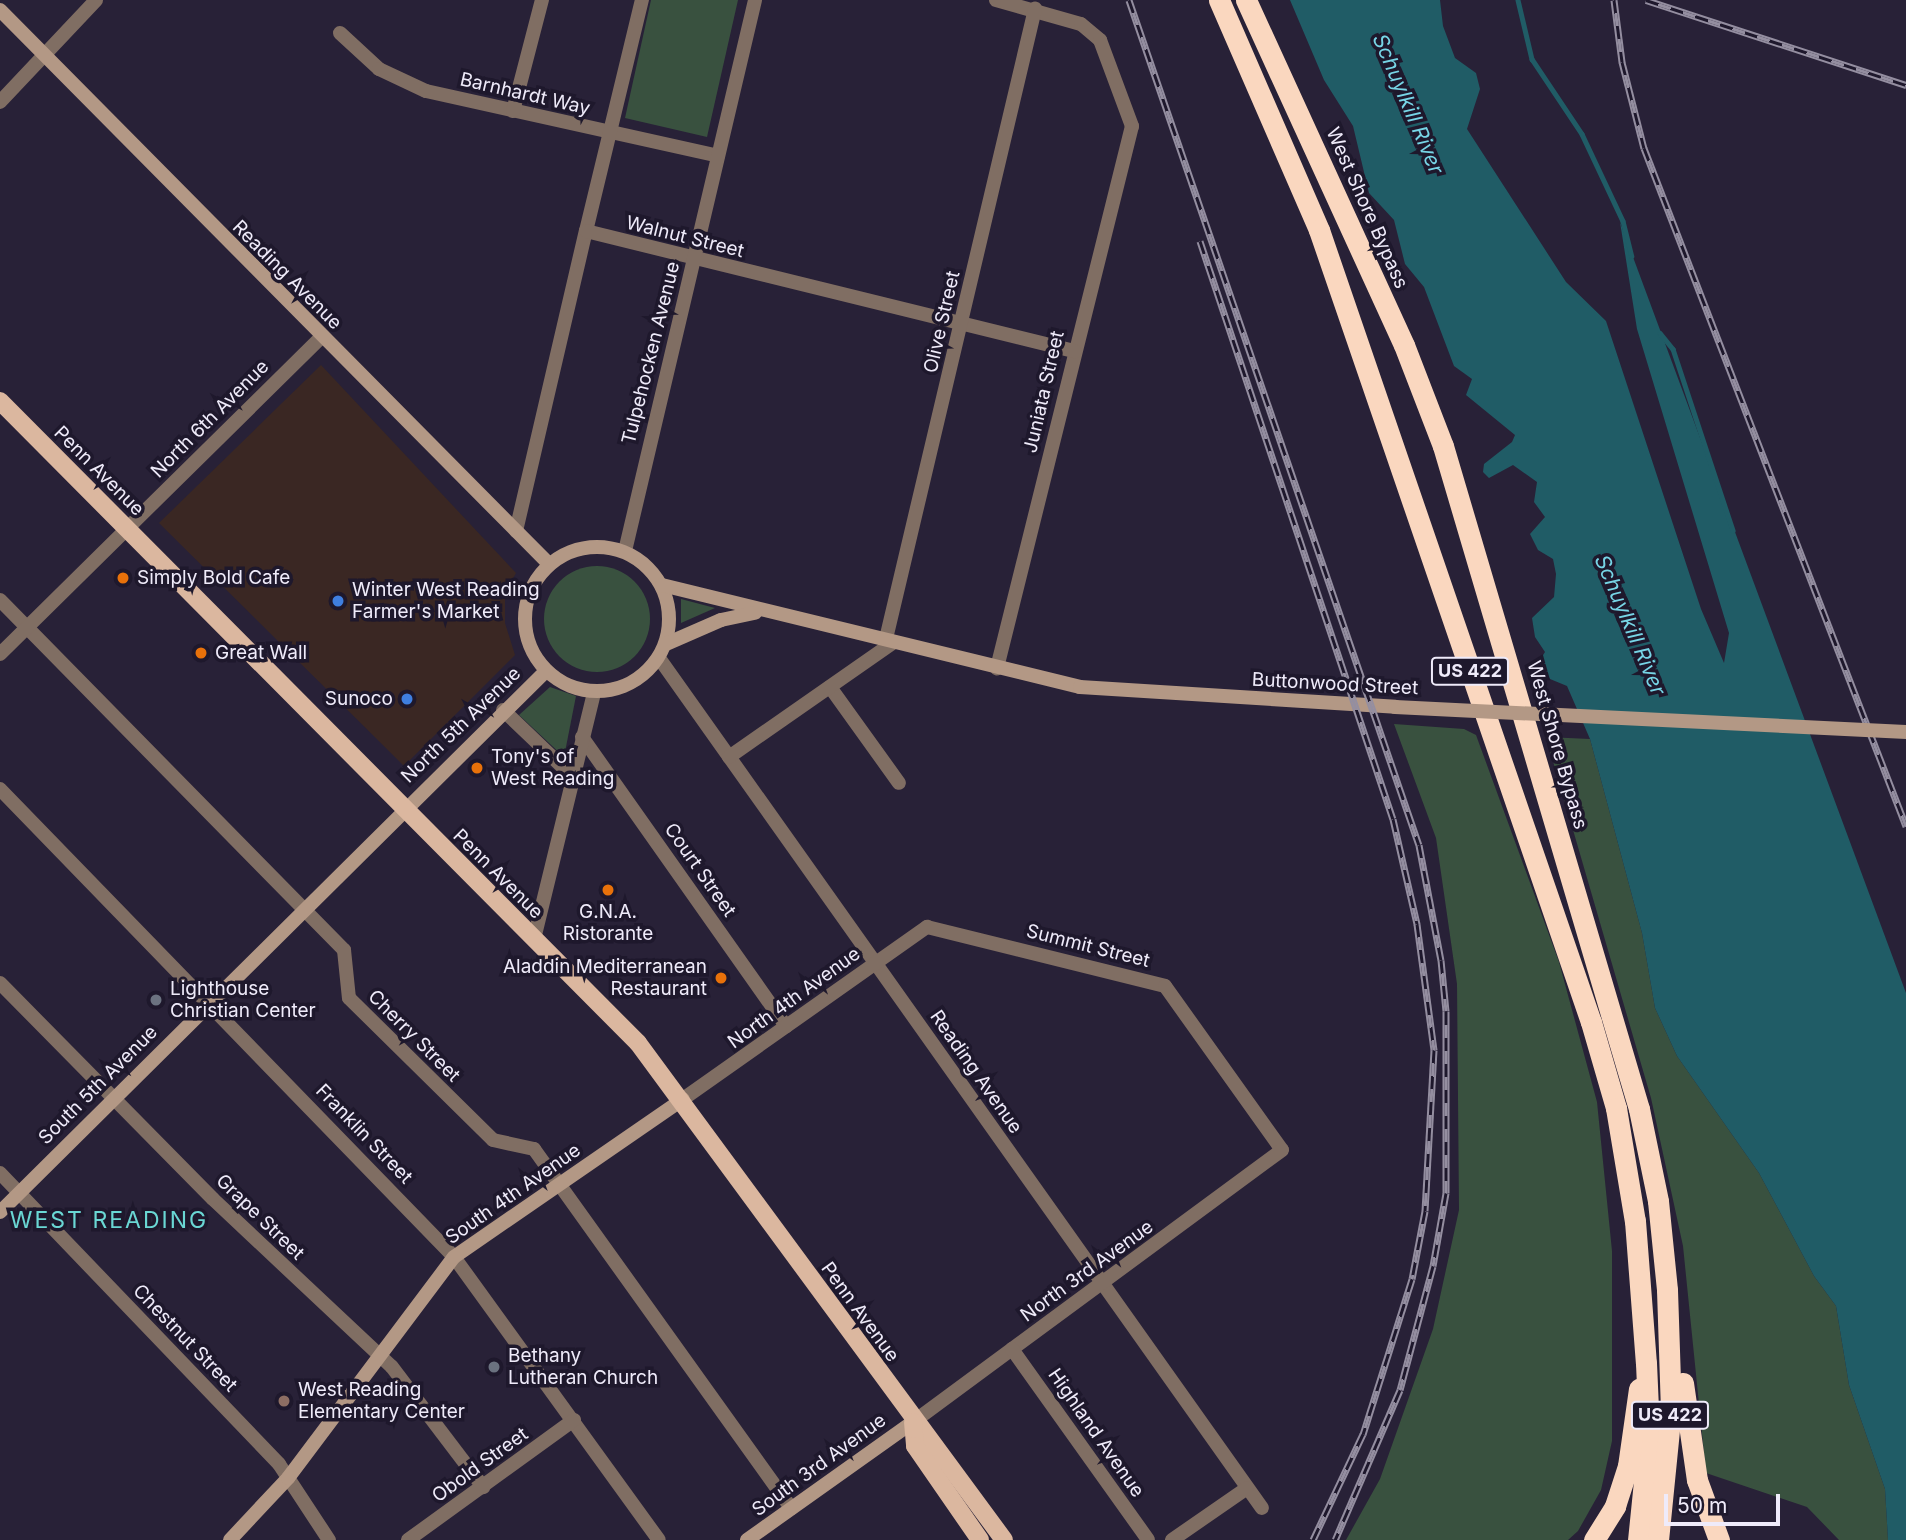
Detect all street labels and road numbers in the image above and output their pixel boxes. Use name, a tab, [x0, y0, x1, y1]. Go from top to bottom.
street label: Barnhardt Way	[458, 68, 592, 120]
street label: West Shore Bypass	[1321, 124, 1413, 292]
street label: Walnut Street	[624, 211, 746, 263]
street label: Reading Avenue	[228, 216, 346, 334]
street label: Tulpehocken Avenue	[617, 259, 685, 447]
street label: Olive Street	[919, 269, 965, 375]
street label: Juniata Street	[1019, 329, 1069, 455]
street label: North 6th Avenue	[146, 355, 274, 483]
street label: Penn Avenue	[49, 421, 149, 521]
road number: US 422	[1430, 656, 1510, 686]
street label: West Shore Bypass	[1522, 658, 1592, 832]
street label: North 5th Avenue	[397, 662, 525, 788]
street label: Buttonwood Street	[1251, 668, 1419, 700]
street label: Court Street	[659, 819, 741, 921]
street label: Penn Avenue	[448, 824, 548, 924]
street label: Summit Street	[1024, 920, 1152, 972]
street label: North 4th Avenue	[723, 942, 865, 1054]
street label: Cherry Street	[363, 985, 465, 1087]
street label: Reading Avenue	[925, 1006, 1027, 1138]
street label: South 5th Avenue	[34, 1021, 162, 1149]
street label: Franklin Street	[311, 1079, 417, 1189]
street label: South 4th Avenue	[441, 1139, 585, 1249]
street label: Grape Street	[211, 1169, 309, 1265]
street label: North 3rd Avenue	[1016, 1215, 1158, 1327]
street label: Penn Avenue	[816, 1258, 904, 1366]
street label: Chestnut Street	[128, 1280, 242, 1396]
street label: Highland Avenue	[1043, 1364, 1149, 1502]
road number: US 422	[1630, 1400, 1710, 1430]
street label: South 3rd Avenue	[748, 1409, 890, 1521]
street label: Obold Street	[428, 1423, 532, 1507]

